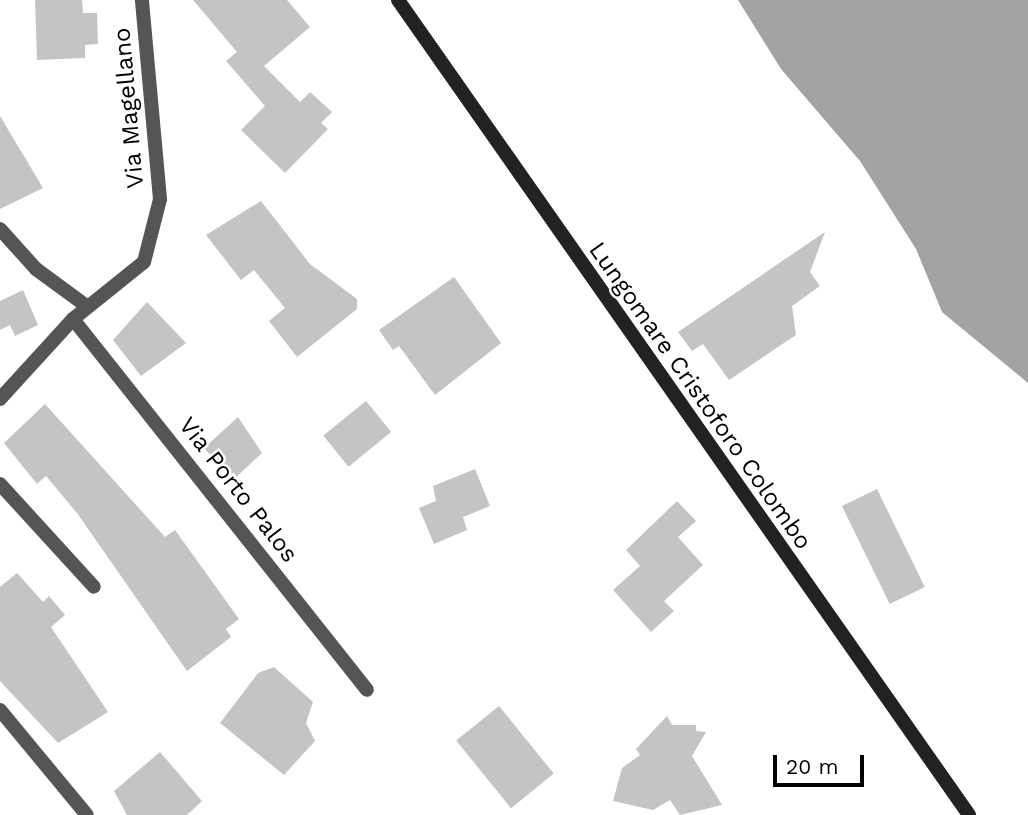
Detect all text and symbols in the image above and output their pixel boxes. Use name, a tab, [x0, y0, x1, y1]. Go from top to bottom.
street label: Via Magellano	[108, 26, 150, 190]
street label: Lungomare Cristoforo Colombo	[582, 237, 818, 555]
street label: Via Porto Palos	[172, 411, 304, 569]
scale bar	[776, 742, 867, 786]
text: 20 m	[786, 754, 838, 779]

